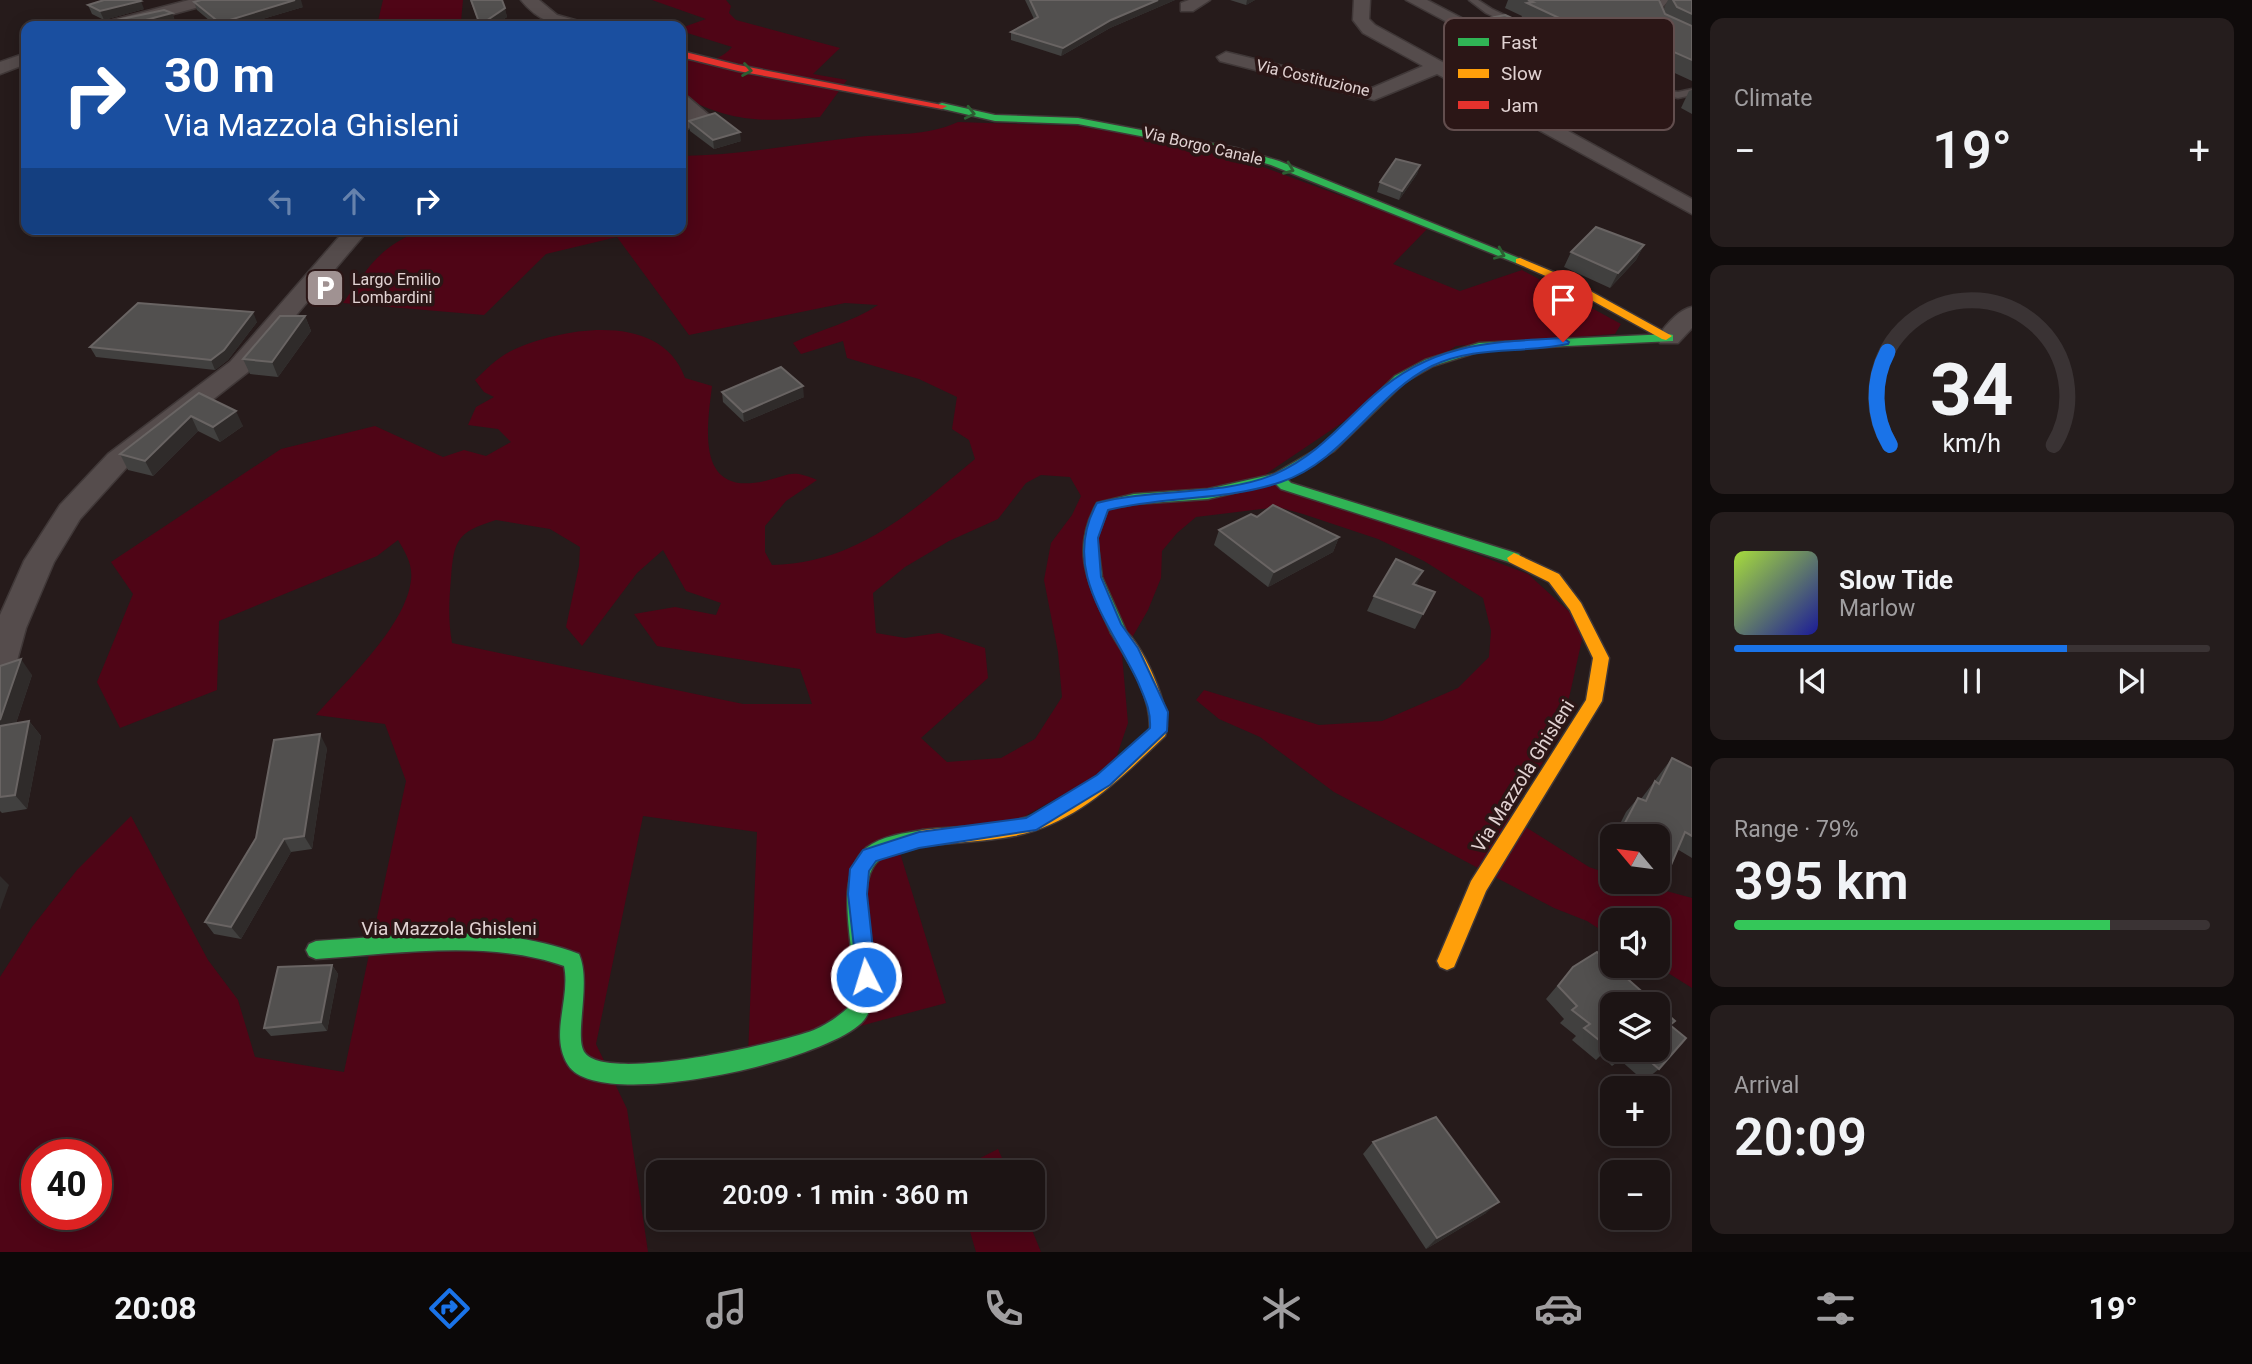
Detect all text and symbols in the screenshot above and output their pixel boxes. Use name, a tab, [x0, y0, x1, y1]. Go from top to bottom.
legend	[1444, 18, 1674, 130]
text: Fast	[1501, 31, 1538, 54]
text: 30 m	[164, 47, 275, 104]
icon: right	[49, 49, 140, 140]
street label: Via Costituzione	[1254, 56, 1372, 100]
one-way arrow	[741, 62, 753, 77]
text: Slow	[1501, 62, 1542, 85]
text: Climate	[1734, 85, 1813, 112]
text: Jam	[1501, 94, 1538, 117]
one-way arrow	[964, 104, 976, 119]
text: Via Mazzola Ghisleni	[164, 106, 460, 144]
text: 19°	[1932, 120, 2012, 181]
street label: Via Borgo Canale	[1141, 123, 1265, 169]
text: −	[1734, 129, 1756, 173]
text: +	[2188, 129, 2210, 173]
one-way arrow	[1282, 161, 1295, 175]
icon: left	[262, 182, 300, 220]
icon: ahead	[335, 182, 373, 220]
icon: right	[408, 182, 446, 220]
one-way arrow	[1493, 246, 1506, 260]
parking icon: Largo Emilio Lombardini	[304, 267, 346, 309]
place label: Largo Emilio Lombardini	[352, 270, 441, 307]
pin	[1533, 270, 1593, 342]
icon: arrive	[1544, 281, 1582, 319]
text: 34	[1930, 348, 2014, 434]
text: km/h	[1943, 429, 2001, 458]
text: Slow Tide	[1839, 565, 1953, 595]
text: Marlow	[1839, 595, 1915, 622]
icon: previous	[1794, 662, 1832, 700]
icon: pause	[1953, 662, 1991, 700]
icon: next	[2112, 662, 2150, 700]
street label: Via Mazzola Ghisleni	[1467, 695, 1579, 857]
text: Range · 79%	[1734, 816, 1859, 843]
north arrow	[1600, 824, 1670, 894]
map controls	[1600, 824, 1670, 1230]
text: 395 km	[1734, 851, 1909, 912]
button: sound	[1600, 908, 1670, 978]
street label: Via Mazzola Ghisleni	[361, 917, 537, 940]
position arrow	[829, 940, 903, 1014]
button: layers	[1600, 992, 1670, 1062]
text: Arrival	[1734, 1072, 1799, 1099]
button: +	[1600, 1076, 1670, 1146]
text: 20:09	[1734, 1107, 1867, 1168]
speed limit sign: 40	[21, 1139, 112, 1230]
button: −	[1600, 1160, 1670, 1230]
text: 20:09 · 1 min · 360 m	[722, 1180, 969, 1210]
icon: directions	[425, 1284, 474, 1333]
icon: music	[702, 1284, 751, 1333]
icon: phone	[979, 1284, 1028, 1333]
icon: climate	[1257, 1284, 1306, 1333]
icon: car	[1534, 1284, 1583, 1333]
icon: filters	[1811, 1284, 1860, 1333]
text: 20:08	[114, 1289, 197, 1327]
text: 19°	[2089, 1289, 2138, 1327]

